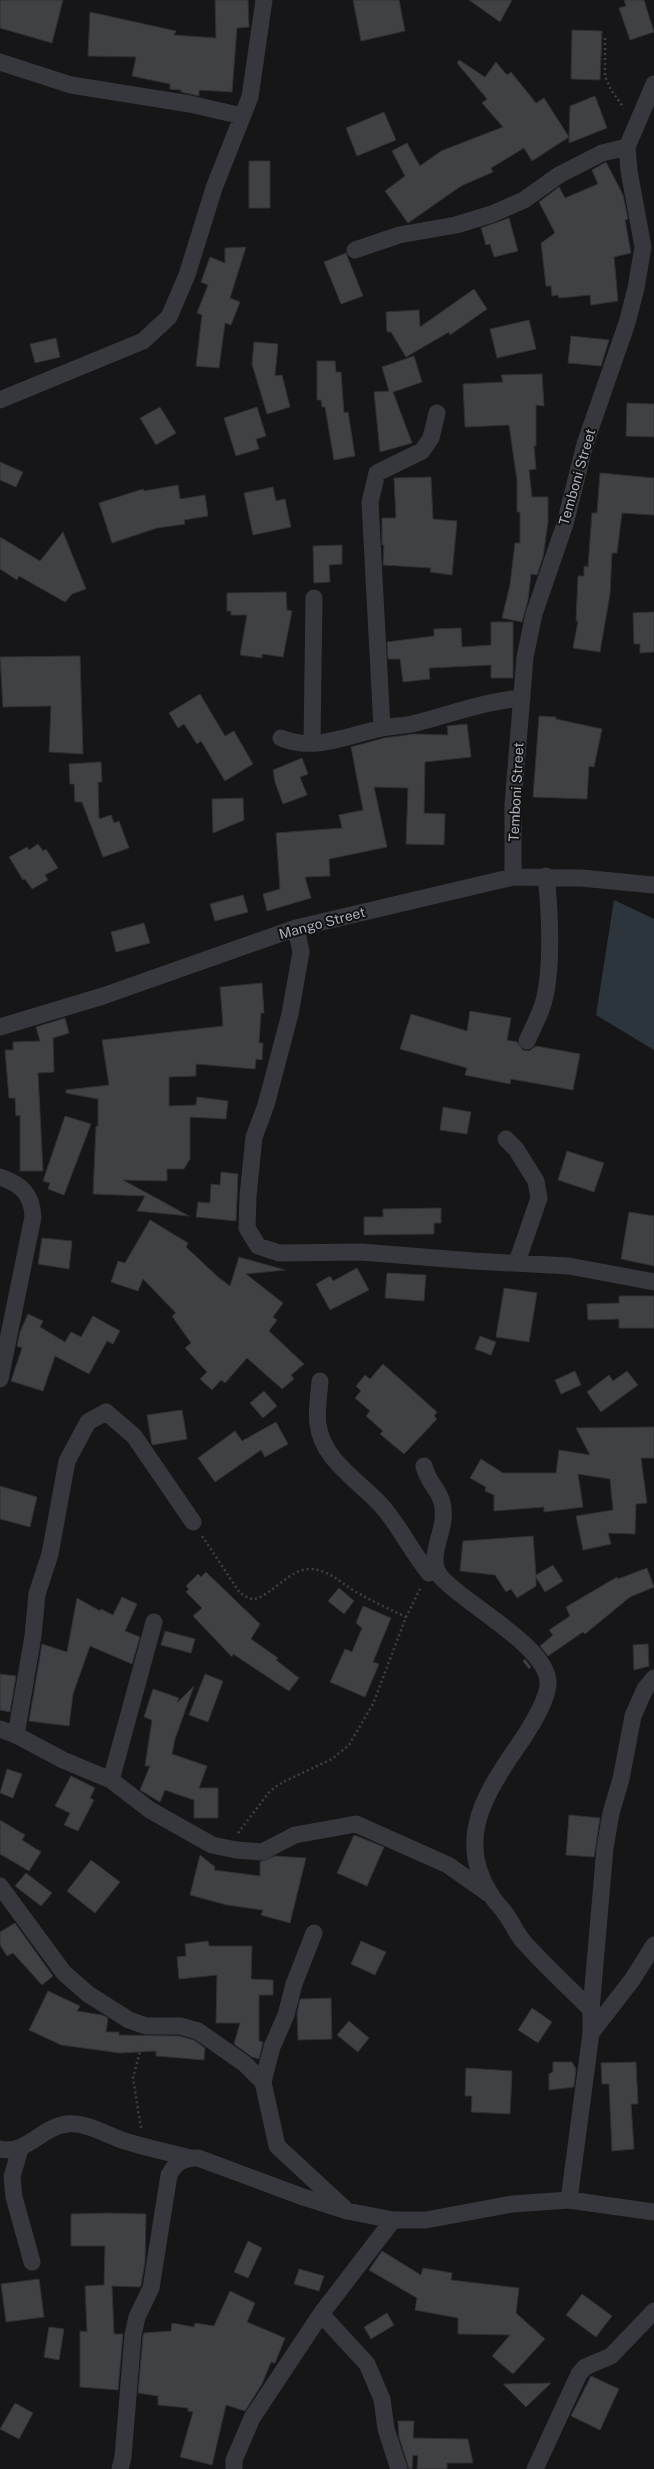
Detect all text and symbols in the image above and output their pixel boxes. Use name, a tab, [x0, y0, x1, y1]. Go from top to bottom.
street label: Temboni Street	[556, 427, 598, 527]
street label: Temboni Street	[505, 742, 527, 842]
street label: Mango Street	[277, 904, 367, 942]

